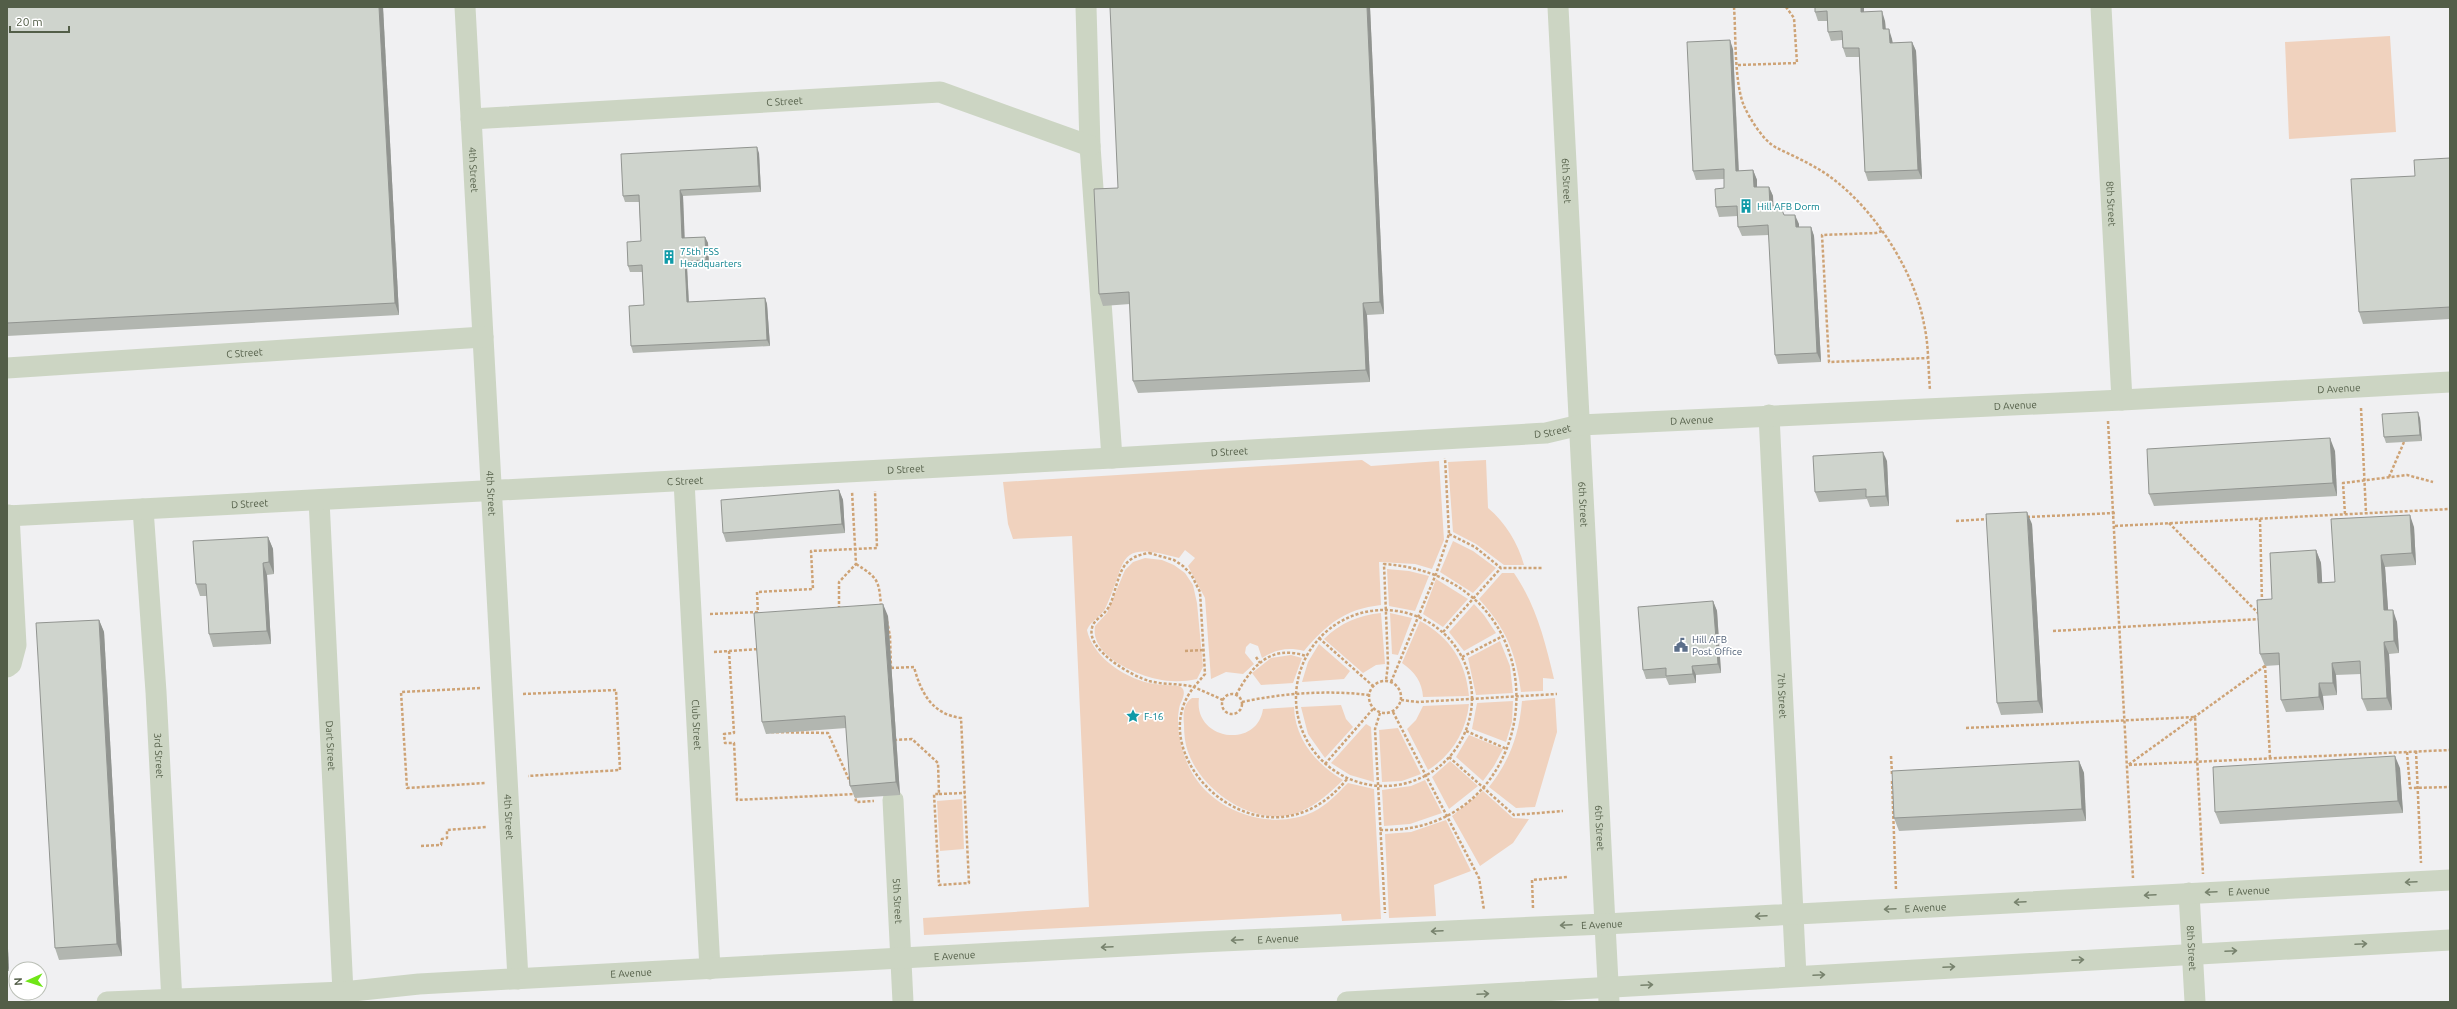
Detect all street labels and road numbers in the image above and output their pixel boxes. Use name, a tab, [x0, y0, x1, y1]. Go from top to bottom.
street label: C Street	[766, 95, 803, 108]
street label: 4th Street	[467, 147, 480, 193]
street label: 6th Street	[1560, 158, 1573, 204]
street label: 8th Street	[2104, 181, 2118, 227]
street label: C Street	[226, 346, 263, 360]
street label: D Avenue	[2317, 382, 2361, 395]
street label: D Avenue	[1994, 399, 2037, 412]
street label: D Avenue	[1670, 414, 1714, 427]
street label: D Street	[1534, 422, 1572, 440]
street label: D Street	[1210, 445, 1248, 458]
street label: D Street	[887, 463, 925, 476]
street label: 4th Street	[484, 470, 498, 516]
street label: C Street	[667, 474, 704, 487]
street label: 6th Street	[1576, 481, 1590, 527]
street label: D Street	[231, 497, 269, 510]
street label: 7th Street	[1775, 673, 1789, 719]
street label: Club Street	[690, 699, 703, 750]
street label: Dart Street	[324, 720, 337, 771]
street label: 3rd Street	[152, 732, 165, 779]
street label: 4th Street	[502, 794, 515, 840]
street label: 6th Street	[1593, 805, 1606, 851]
street label: 5th Street	[891, 878, 904, 924]
street label: E Avenue	[2228, 884, 2270, 898]
street label: E Avenue	[1904, 901, 1947, 914]
street label: E Avenue	[1581, 918, 1623, 931]
street label: 8th Street	[2185, 925, 2198, 971]
street label: E Avenue	[1257, 933, 1299, 945]
street label: E Avenue	[934, 949, 976, 962]
street label: E Avenue	[610, 966, 652, 980]

